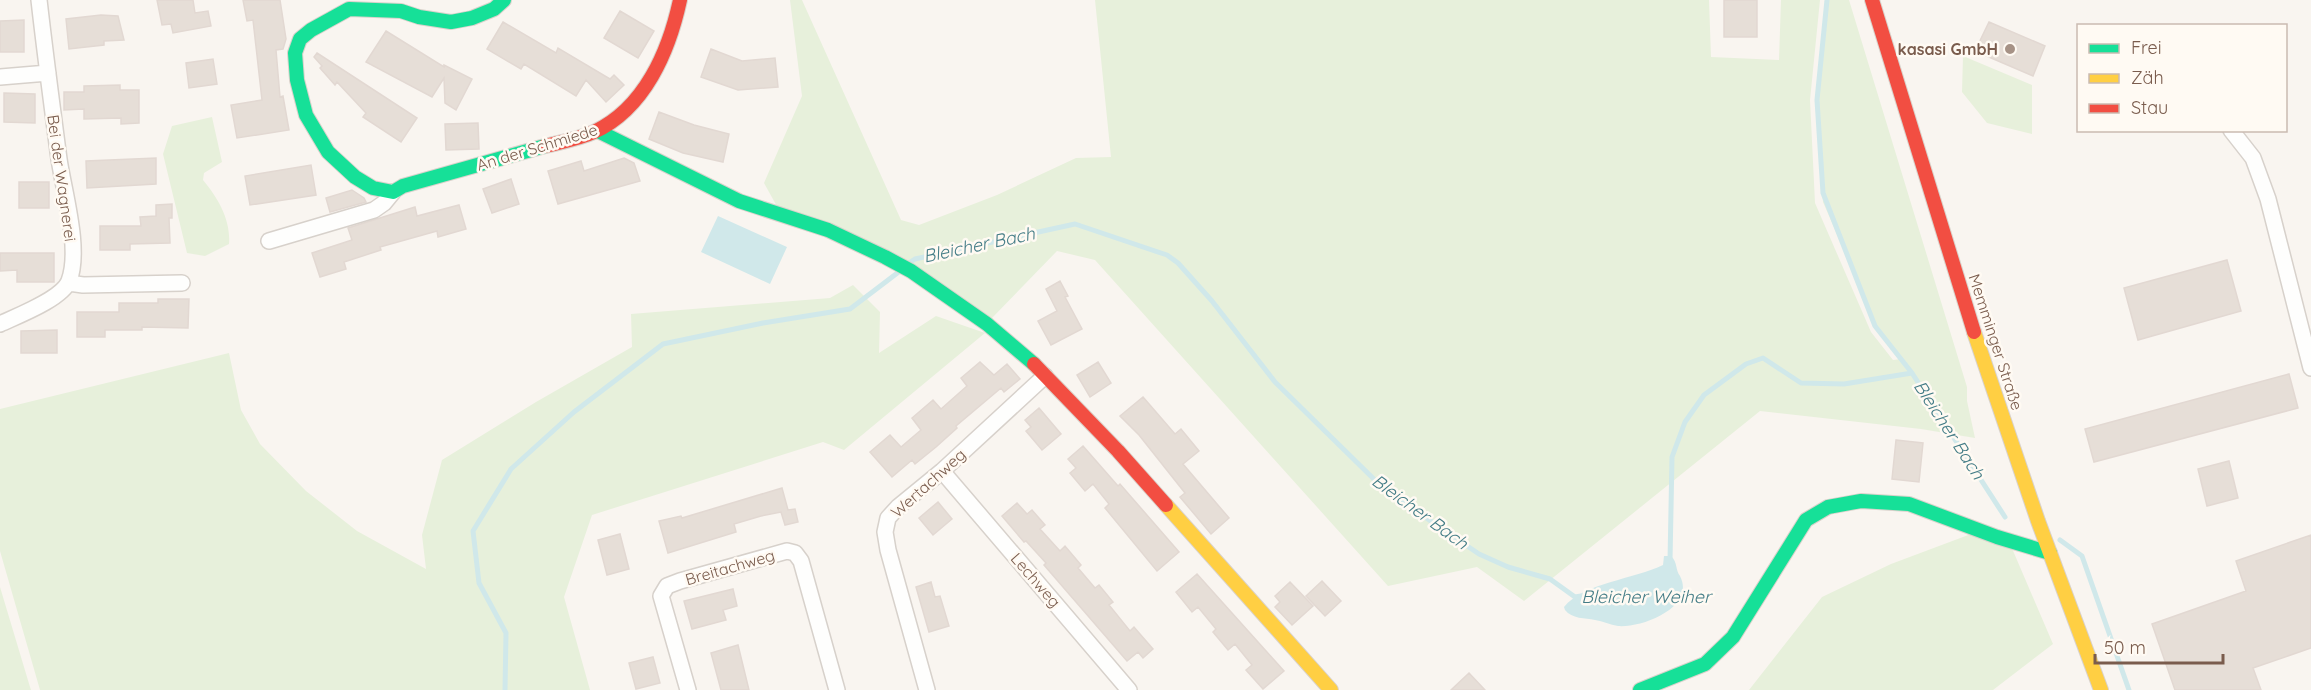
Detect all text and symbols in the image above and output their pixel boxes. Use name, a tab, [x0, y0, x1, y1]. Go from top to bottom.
legend	[2077, 24, 2287, 132]
text: Frei	[2131, 36, 2162, 59]
place label: kasasi GmbH	[1898, 39, 1998, 59]
marker: kasasi GmbH	[2003, 42, 2017, 56]
text: Zäh	[2131, 66, 2164, 89]
text: Stau	[2131, 96, 2168, 119]
street label: Bei der Wagnerei	[43, 113, 81, 243]
street label: An der Schmiede	[474, 119, 600, 175]
water label: Bleicher Bach	[921, 221, 1037, 268]
street label: Memminger Straße	[1965, 271, 2027, 413]
water label: Bleicher Bach	[1909, 376, 1990, 484]
street label: Wertachweg	[886, 444, 970, 522]
water label: Bleicher Bach	[1368, 469, 1474, 555]
street label: Breitachweg	[683, 545, 777, 589]
street label: Lechweg	[1007, 549, 1065, 611]
water label: Bleicher Weiher	[1581, 585, 1713, 608]
scale bar	[2095, 627, 2222, 665]
text: 50 m	[2104, 636, 2146, 659]

